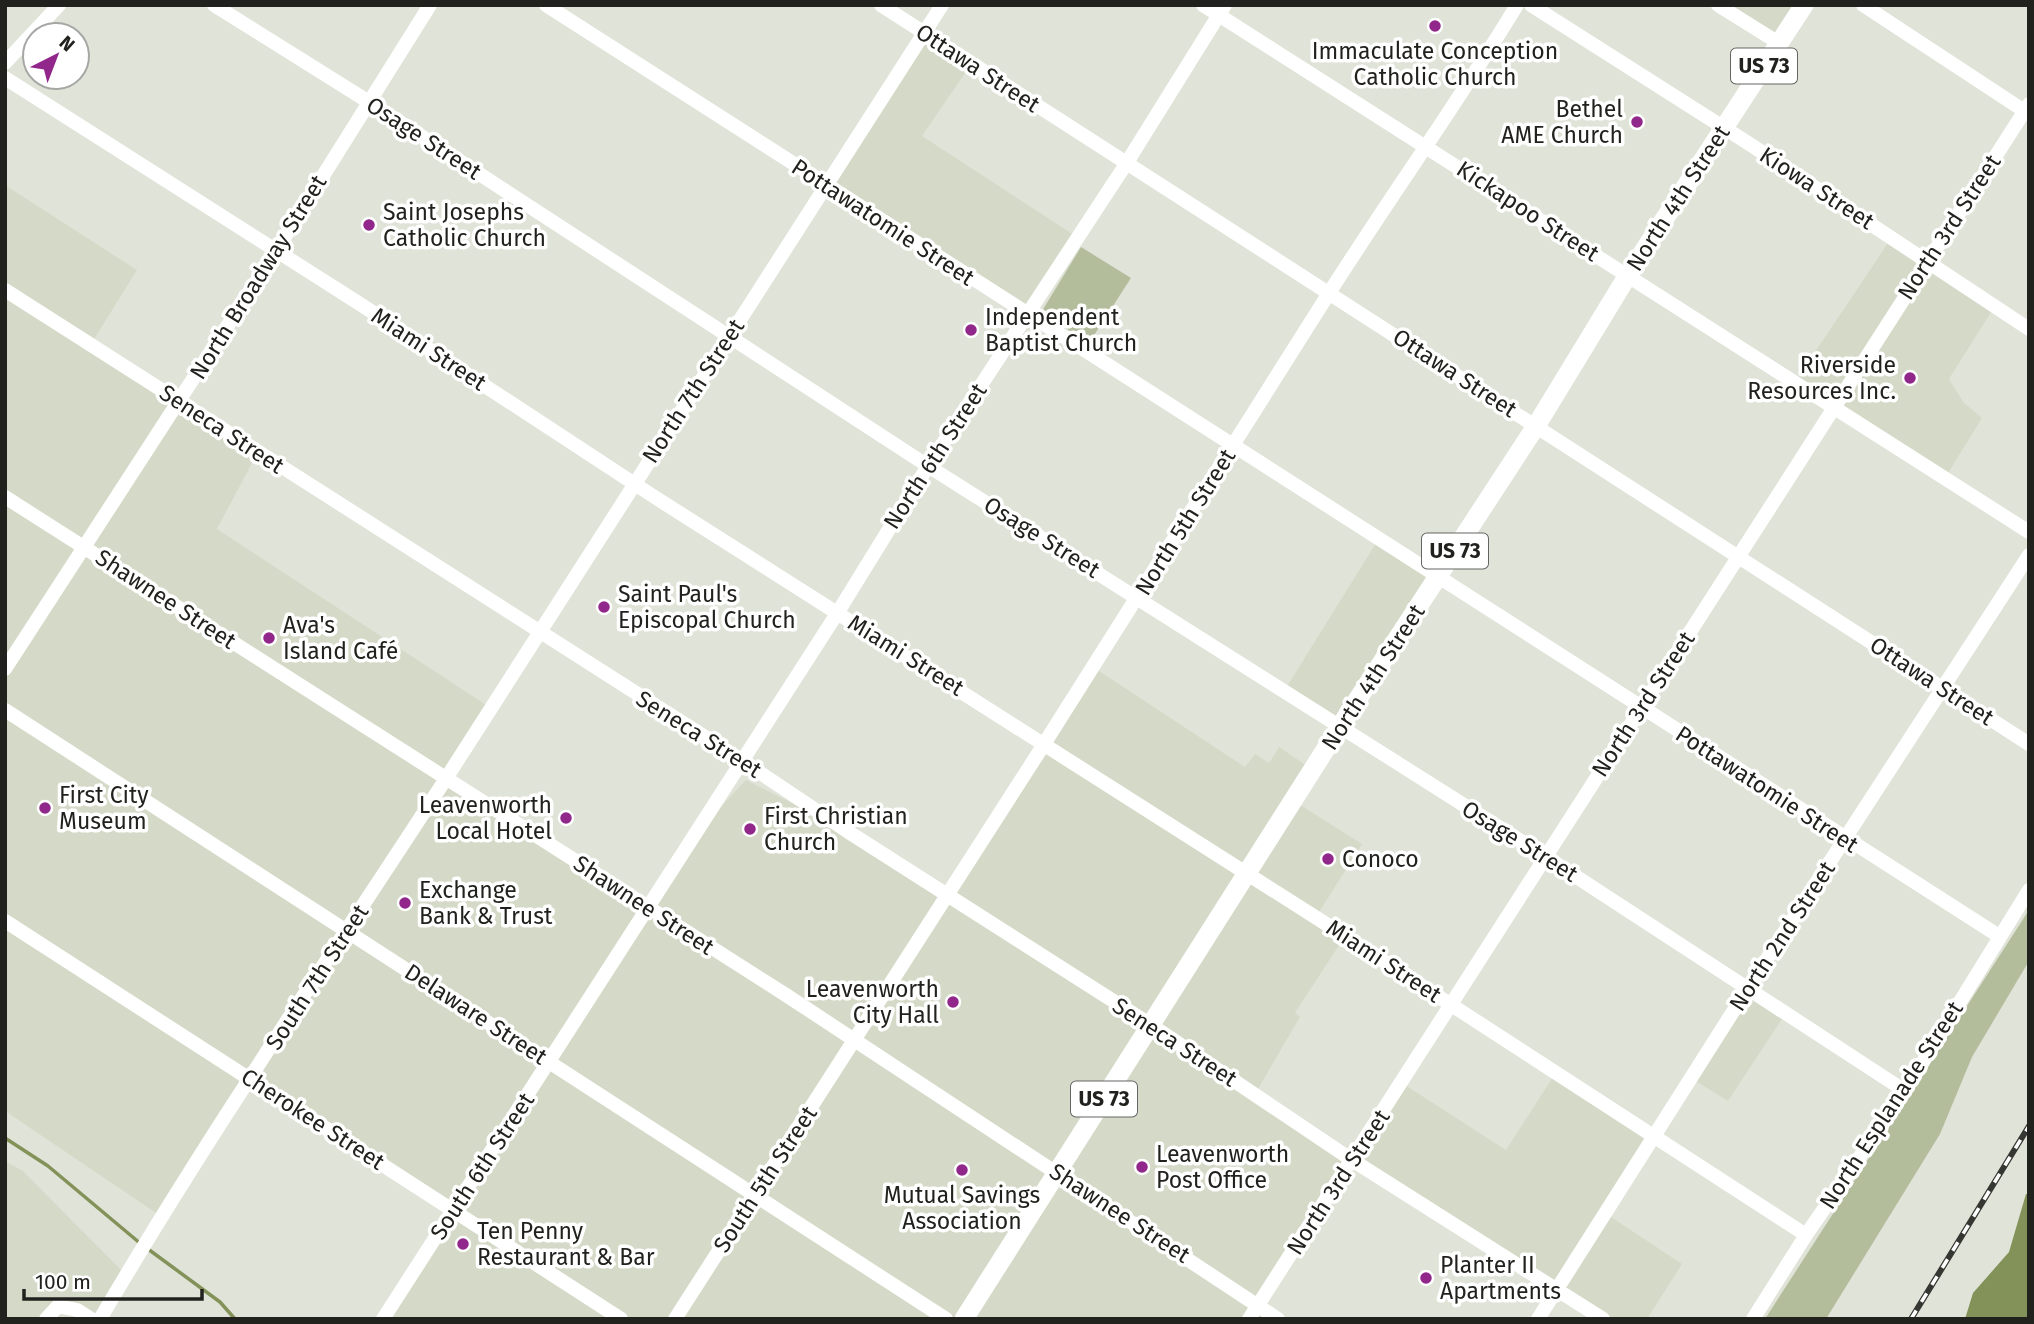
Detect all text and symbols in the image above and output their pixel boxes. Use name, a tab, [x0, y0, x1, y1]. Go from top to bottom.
street label: Ottawa Street	[911, 18, 1046, 119]
marker: Immaculate Conception Catholic Church	[1427, 18, 1443, 34]
north arrow	[21, 21, 91, 91]
text: N	[55, 31, 79, 57]
place label: Immaculate Conception Catholic Church	[1312, 37, 1558, 91]
road number: US 73	[1731, 48, 1797, 84]
street label: Osage Street	[361, 90, 487, 186]
place label: Bethel AME Church	[1501, 95, 1623, 149]
marker: Bethel AME Church	[1629, 114, 1645, 130]
street label: North 4th Street	[1620, 119, 1736, 276]
street label: Kiowa Street	[1755, 141, 1880, 236]
street label: North 3rd Street	[1892, 148, 2007, 305]
street label: Pottawatomie Street	[786, 152, 980, 292]
street label: Kickapoo Street	[1452, 155, 1605, 268]
street label: North Broadway Street	[184, 169, 333, 384]
place label: Saint Josephs Catholic Church	[383, 198, 546, 252]
marker: Saint Josephs Catholic Church	[361, 217, 377, 233]
street label: Miami Street	[366, 301, 492, 397]
place label: Independent Baptist Church	[985, 303, 1137, 357]
street label: North 7th Street	[636, 313, 750, 468]
marker: Independent Baptist Church	[963, 322, 979, 338]
street label: Ottawa Street	[1388, 323, 1523, 424]
place label: Riverside Resources Inc.	[1747, 351, 1896, 405]
marker: Riverside Resources Inc.	[1902, 370, 1918, 386]
street label: North 6th Street	[877, 377, 993, 534]
street label: Seneca Street	[154, 378, 290, 480]
street label: North 5th Street	[1129, 443, 1242, 600]
street label: Osage Street	[979, 490, 1106, 584]
road number: US 73	[1422, 534, 1488, 568]
street label: Shawnee Street	[90, 543, 242, 655]
place label: Saint Paul's Episcopal Church	[618, 580, 796, 634]
street label: North 4th Street	[1315, 598, 1431, 755]
marker: Saint Paul's Episcopal Church	[596, 599, 612, 615]
street label: Miami Street	[843, 608, 970, 702]
place label: Ava's Island Café	[283, 611, 398, 665]
street label: North 3rd Street	[1586, 625, 1701, 782]
marker: Ava's Island Café	[261, 630, 277, 646]
street label: Ottawa Street	[1865, 631, 2000, 732]
street label: Seneca Street	[631, 684, 768, 784]
street label: Pottawatomie Street	[1670, 719, 1864, 859]
place label: First City Museum	[59, 781, 149, 835]
place label: Leavenworth Local Hotel	[419, 791, 552, 845]
street label: Osage Street	[1457, 794, 1584, 888]
marker: First City Museum	[37, 800, 53, 816]
place label: First Christian Church	[764, 802, 908, 856]
marker: Leavenworth Local Hotel	[558, 810, 574, 826]
marker: First Christian Church	[742, 821, 758, 837]
place label: Conoco	[1342, 845, 1419, 873]
street label: Shawnee Street	[568, 849, 720, 961]
marker: Conoco	[1320, 851, 1336, 867]
street label: North 2nd Street	[1723, 855, 1841, 1016]
place label: Exchange Bank & Trust	[419, 876, 553, 930]
marker: Exchange Bank & Trust	[397, 895, 413, 911]
street label: South 7th Street	[260, 898, 375, 1055]
street label: Miami Street	[1321, 913, 1447, 1009]
street label: Delaware Street	[399, 958, 553, 1071]
place label: Leavenworth City Hall	[806, 975, 939, 1029]
street label: Seneca Street	[1107, 991, 1243, 1093]
marker: Leavenworth City Hall	[945, 994, 961, 1010]
street label: North Esplanade Street	[1813, 995, 1969, 1214]
street label: Cherokee Street	[236, 1062, 391, 1176]
road number: US 73	[1071, 1082, 1137, 1116]
street label: South 6th Street	[424, 1087, 540, 1245]
street label: South 5th Street	[707, 1100, 823, 1257]
street label: North 3rd Street	[1281, 1103, 1396, 1260]
place label: Leavenworth Post Office	[1156, 1140, 1289, 1194]
street label: Shawnee Street	[1044, 1157, 1196, 1269]
marker: Leavenworth Post Office	[1134, 1159, 1150, 1175]
marker: Mutual Savings Association	[954, 1162, 970, 1178]
place label: Mutual Savings Association	[884, 1181, 1040, 1235]
place label: Ten Penny Restaurant & Bar	[477, 1217, 655, 1271]
marker: Ten Penny Restaurant & Bar	[455, 1236, 471, 1252]
place label: Planter II Apartments	[1440, 1251, 1561, 1305]
scale bar	[24, 1258, 203, 1302]
text: 100 m	[35, 1269, 91, 1295]
marker: Planter II Apartments	[1418, 1270, 1434, 1286]

